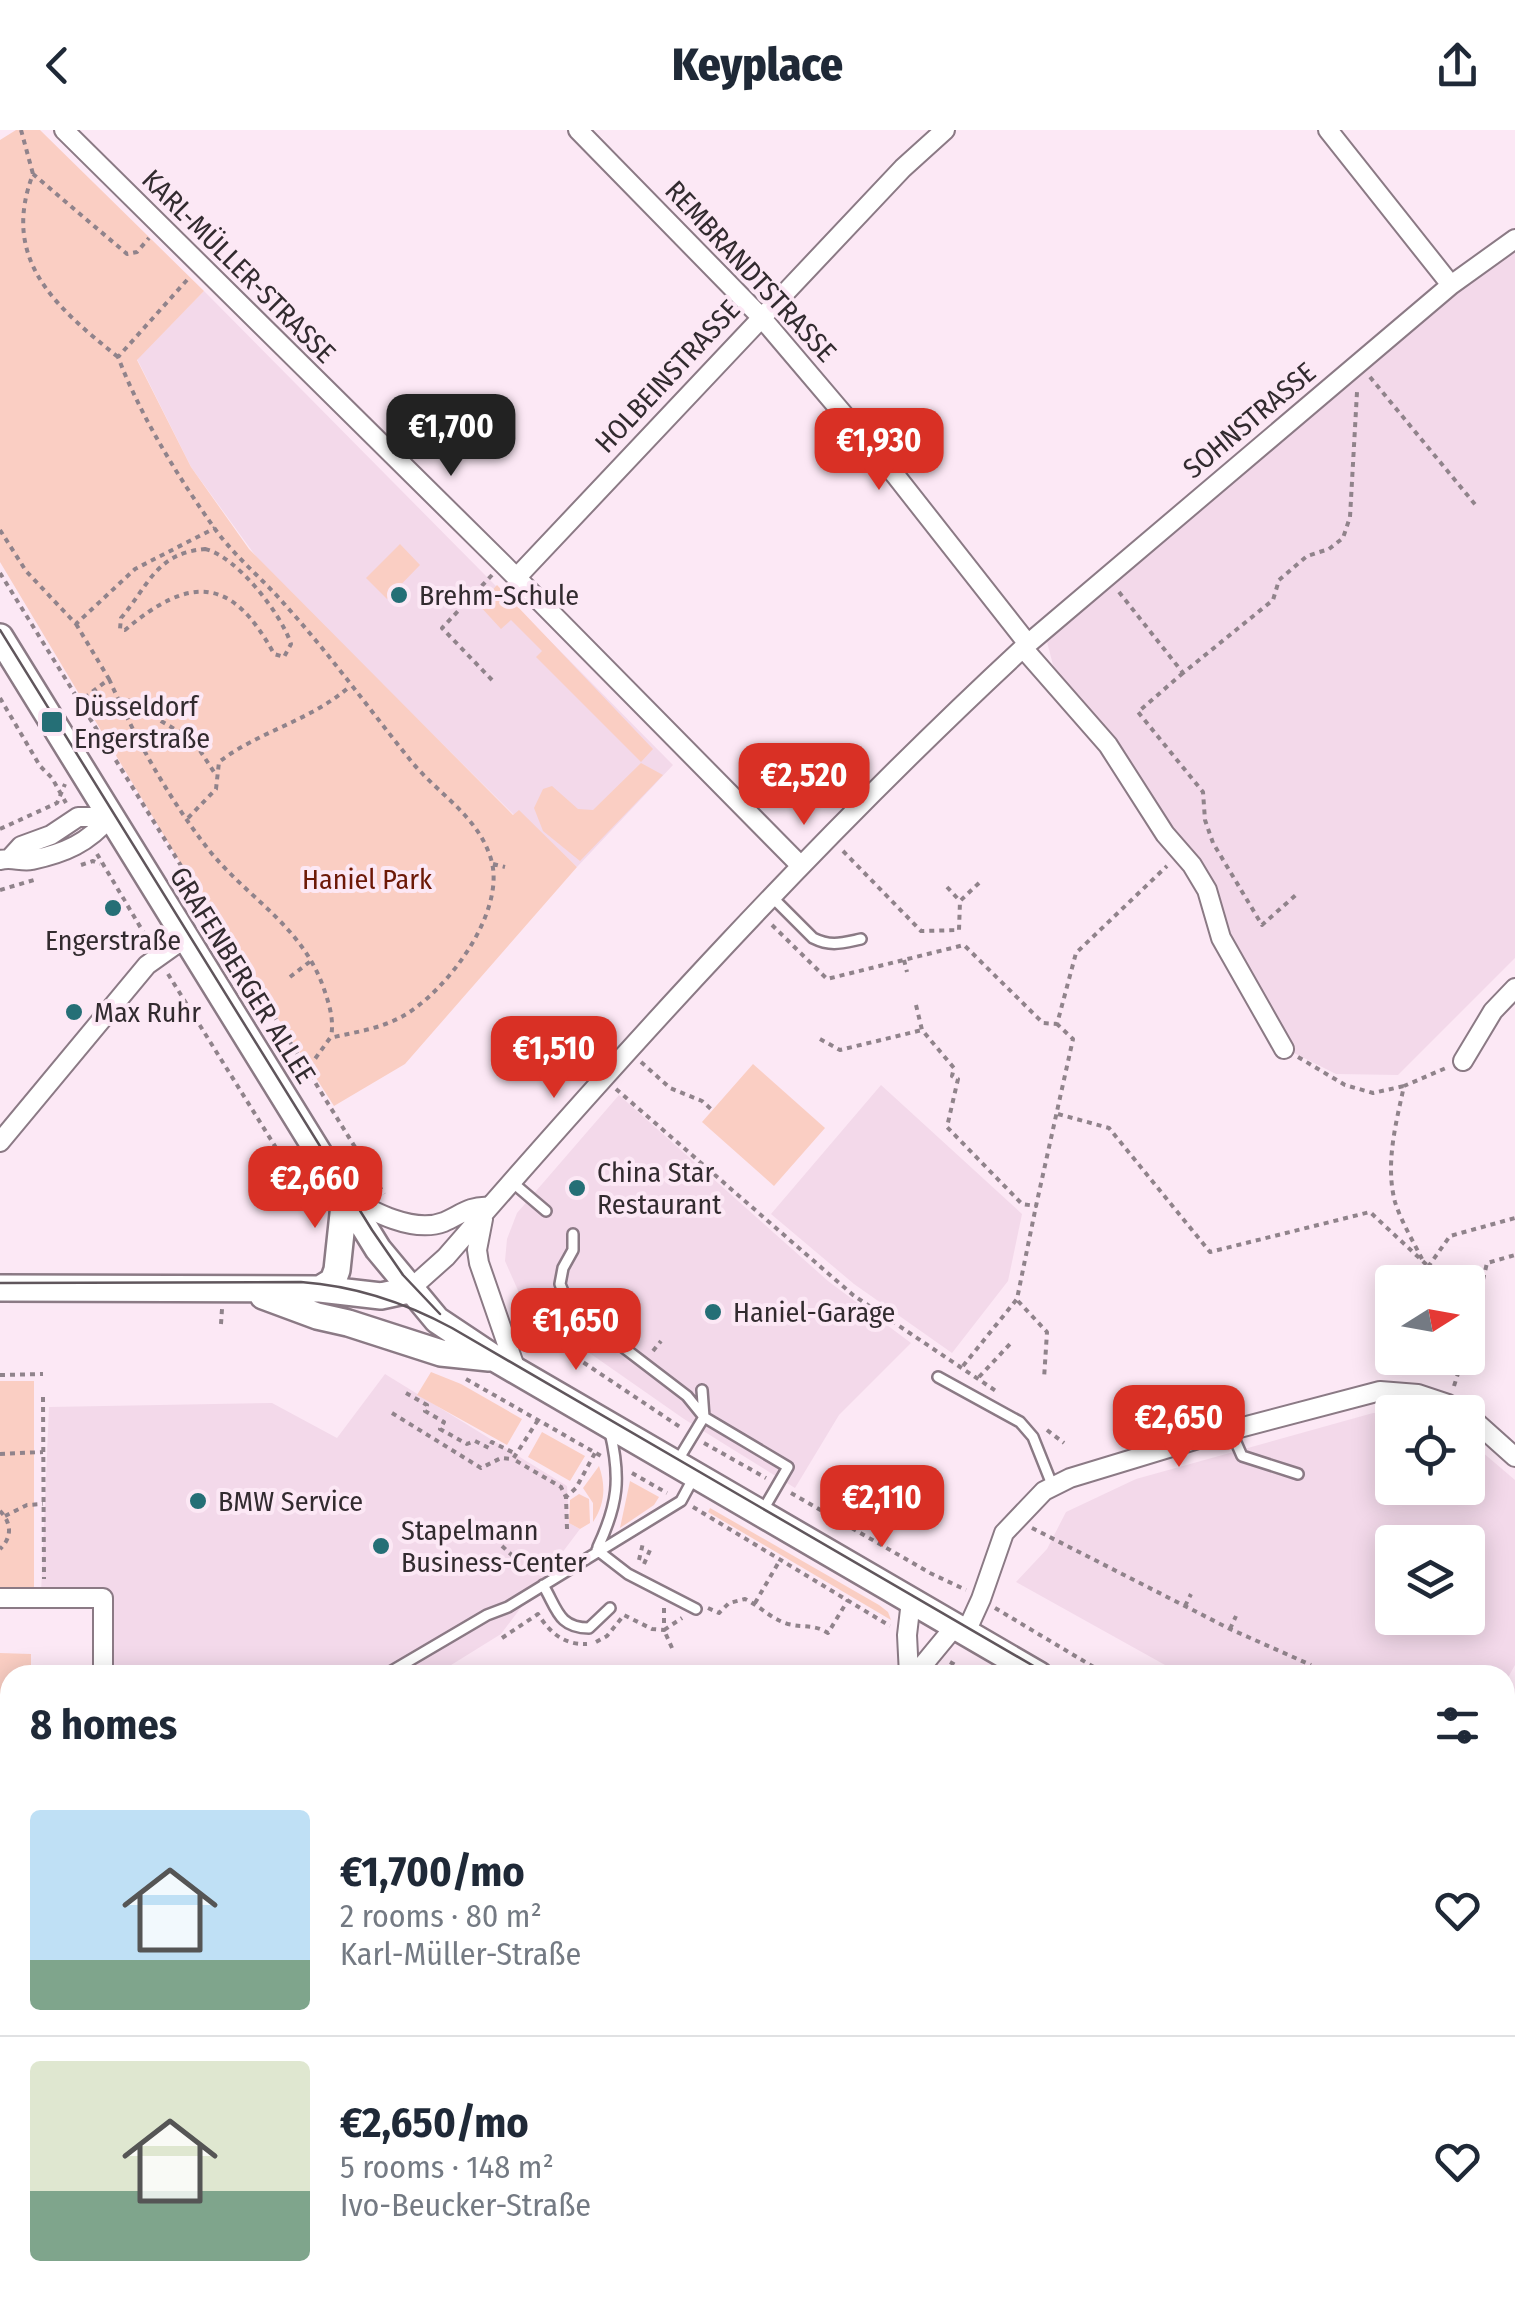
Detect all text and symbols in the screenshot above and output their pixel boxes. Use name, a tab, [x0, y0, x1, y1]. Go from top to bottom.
icon: back	[30, 38, 85, 93]
text: Keyplace	[672, 38, 843, 92]
icon: share	[1430, 38, 1485, 93]
street label: KARL-MÜLLER-STRASSE	[135, 163, 342, 370]
street label: REMBRANDTSTRASSE	[658, 174, 843, 369]
street label: HOLBEINSTRASSE	[588, 293, 746, 459]
street label: SOHNSTRASSE	[1177, 356, 1322, 485]
pin: €1,700	[370, 394, 532, 479]
text: €1,700	[408, 407, 494, 445]
pin: €1,930	[798, 408, 960, 493]
text: €1,930	[837, 421, 921, 459]
place label: Brehm-Schule	[419, 579, 579, 612]
marker: Brehm-Schule	[388, 584, 410, 606]
place label: Düsseldorf Engerstraße	[74, 690, 210, 755]
marker: Düsseldorf Engerstraße	[39, 709, 65, 735]
pin: €2,520	[723, 743, 885, 828]
text: €2,520	[761, 756, 847, 794]
street label: GRAFENBERGER ALLEE	[163, 861, 322, 1089]
park label: Haniel Park	[302, 863, 433, 896]
marker: Engerstraße	[102, 897, 124, 919]
place label: Engerstraße	[45, 924, 181, 957]
place label: Max Ruhr	[94, 996, 201, 1029]
marker: Max Ruhr	[63, 1001, 85, 1023]
pin: €1,510	[473, 1016, 635, 1101]
text: €1,510	[513, 1029, 595, 1067]
pin: €2,660	[234, 1146, 396, 1231]
place label: China Star Restaurant	[597, 1156, 722, 1221]
text: €2,660	[270, 1159, 360, 1197]
marker: China Star Restaurant	[566, 1177, 588, 1199]
north arrow	[1375, 1265, 1485, 1375]
map controls	[1375, 1265, 1485, 1635]
pin: €1,650	[495, 1288, 657, 1373]
place label: Haniel-Garage	[733, 1296, 895, 1329]
text: €1,650	[533, 1301, 619, 1339]
marker: Haniel-Garage	[702, 1301, 724, 1323]
pin: €2,650	[1098, 1385, 1260, 1470]
button: locate	[1375, 1395, 1485, 1505]
text: €2,650	[1135, 1398, 1223, 1436]
pin: €2,110	[801, 1465, 963, 1550]
text: €2,110	[842, 1478, 922, 1516]
place label: BMW Service	[218, 1485, 363, 1518]
marker: BMW Service	[187, 1490, 209, 1512]
place label: Stapelmann Business-Center	[401, 1514, 587, 1579]
button: layers	[1375, 1525, 1485, 1635]
marker: Stapelmann Business-Center	[370, 1535, 392, 1557]
icon: filters	[1430, 1698, 1485, 1753]
text: 8 homes	[30, 1700, 177, 1750]
text: €1,700/mo	[340, 1847, 525, 1897]
icon: home	[110, 1850, 230, 1970]
icon: heart	[1430, 1883, 1485, 1938]
text: 2 rooms · 80 m²	[340, 1897, 542, 1935]
text: Karl-Müller-Straße	[340, 1935, 581, 1973]
text: €2,650/mo	[340, 2098, 529, 2148]
icon: home	[110, 2101, 230, 2221]
icon: heart	[1430, 2134, 1485, 2189]
text: 5 rooms · 148 m²	[340, 2148, 554, 2186]
text: Ivo-Beucker-Straße	[340, 2186, 591, 2224]

